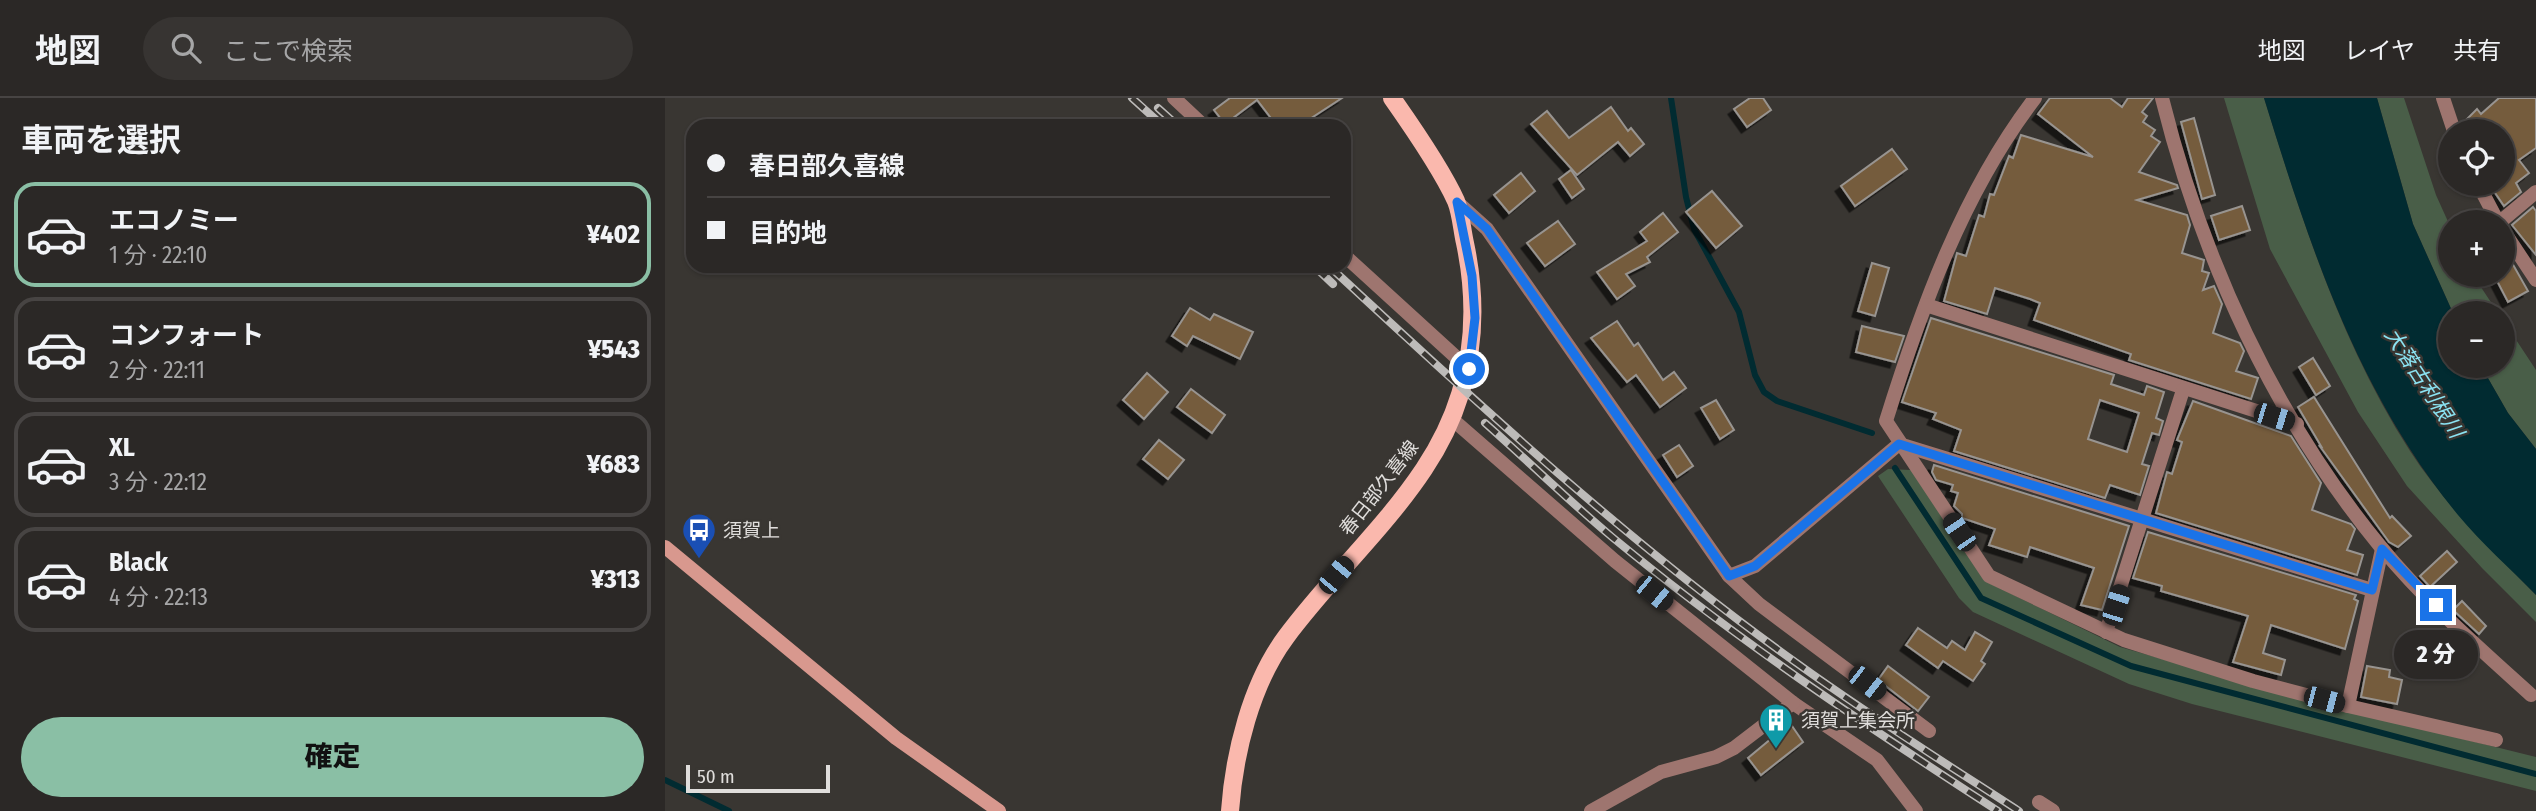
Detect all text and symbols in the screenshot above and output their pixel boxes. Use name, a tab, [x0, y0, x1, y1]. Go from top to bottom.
search box	[143, 17, 633, 80]
icon: search	[167, 29, 205, 67]
text: 地図	[35, 31, 101, 71]
text: ここで検索	[223, 36, 353, 67]
text: 地図	[2258, 37, 2306, 65]
text: レイヤ	[2344, 37, 2415, 65]
text: 共有	[2453, 37, 2501, 65]
map controls	[2438, 119, 2515, 378]
button: locate	[2438, 119, 2515, 196]
text: 車両を選択	[21, 121, 181, 159]
text: 春日部久喜線	[749, 151, 905, 182]
icon: car	[25, 203, 88, 266]
text: エコノミー	[109, 205, 239, 236]
button: +	[2438, 210, 2515, 287]
text: 目的地	[749, 218, 827, 249]
text: ¥402	[587, 219, 640, 250]
text: 1 分 · 22:10	[109, 241, 207, 269]
button: −	[2438, 301, 2515, 378]
icon: car	[25, 318, 88, 381]
text: コンフォート	[109, 320, 264, 351]
water label: 大落古利根川	[2379, 323, 2470, 445]
text: ¥543	[588, 334, 640, 365]
route start	[1453, 353, 1485, 385]
text: 2 分 · 22:11	[109, 356, 205, 384]
car	[2251, 401, 2298, 433]
text: XL	[109, 432, 135, 463]
icon: car	[25, 433, 88, 496]
street label: 春日部久喜線	[1335, 436, 1423, 540]
text: ¥683	[587, 449, 640, 480]
text: 3 分 · 22:12	[109, 468, 207, 496]
car	[1939, 509, 1980, 555]
bus stop icon: 須賀上	[680, 511, 718, 560]
place label: 須賀上	[723, 519, 780, 542]
text: Black	[109, 547, 168, 578]
icon: car	[25, 548, 88, 611]
car	[1315, 552, 1358, 598]
text: ¥313	[591, 564, 640, 595]
car	[1632, 572, 1677, 614]
car	[2100, 582, 2133, 628]
text: 4 分 · 22:13	[109, 583, 208, 611]
route end	[2420, 589, 2452, 621]
callout: 2 分	[2394, 630, 2478, 678]
text: 2 分	[2417, 640, 2455, 668]
car	[1844, 662, 1891, 704]
car	[2301, 684, 2348, 716]
building icon: 須賀上集会所	[1757, 701, 1795, 750]
place label: 須賀上集会所	[1801, 709, 1915, 732]
button: 確定	[21, 717, 644, 797]
scale bar	[686, 762, 829, 794]
text: 50 m	[697, 765, 735, 788]

